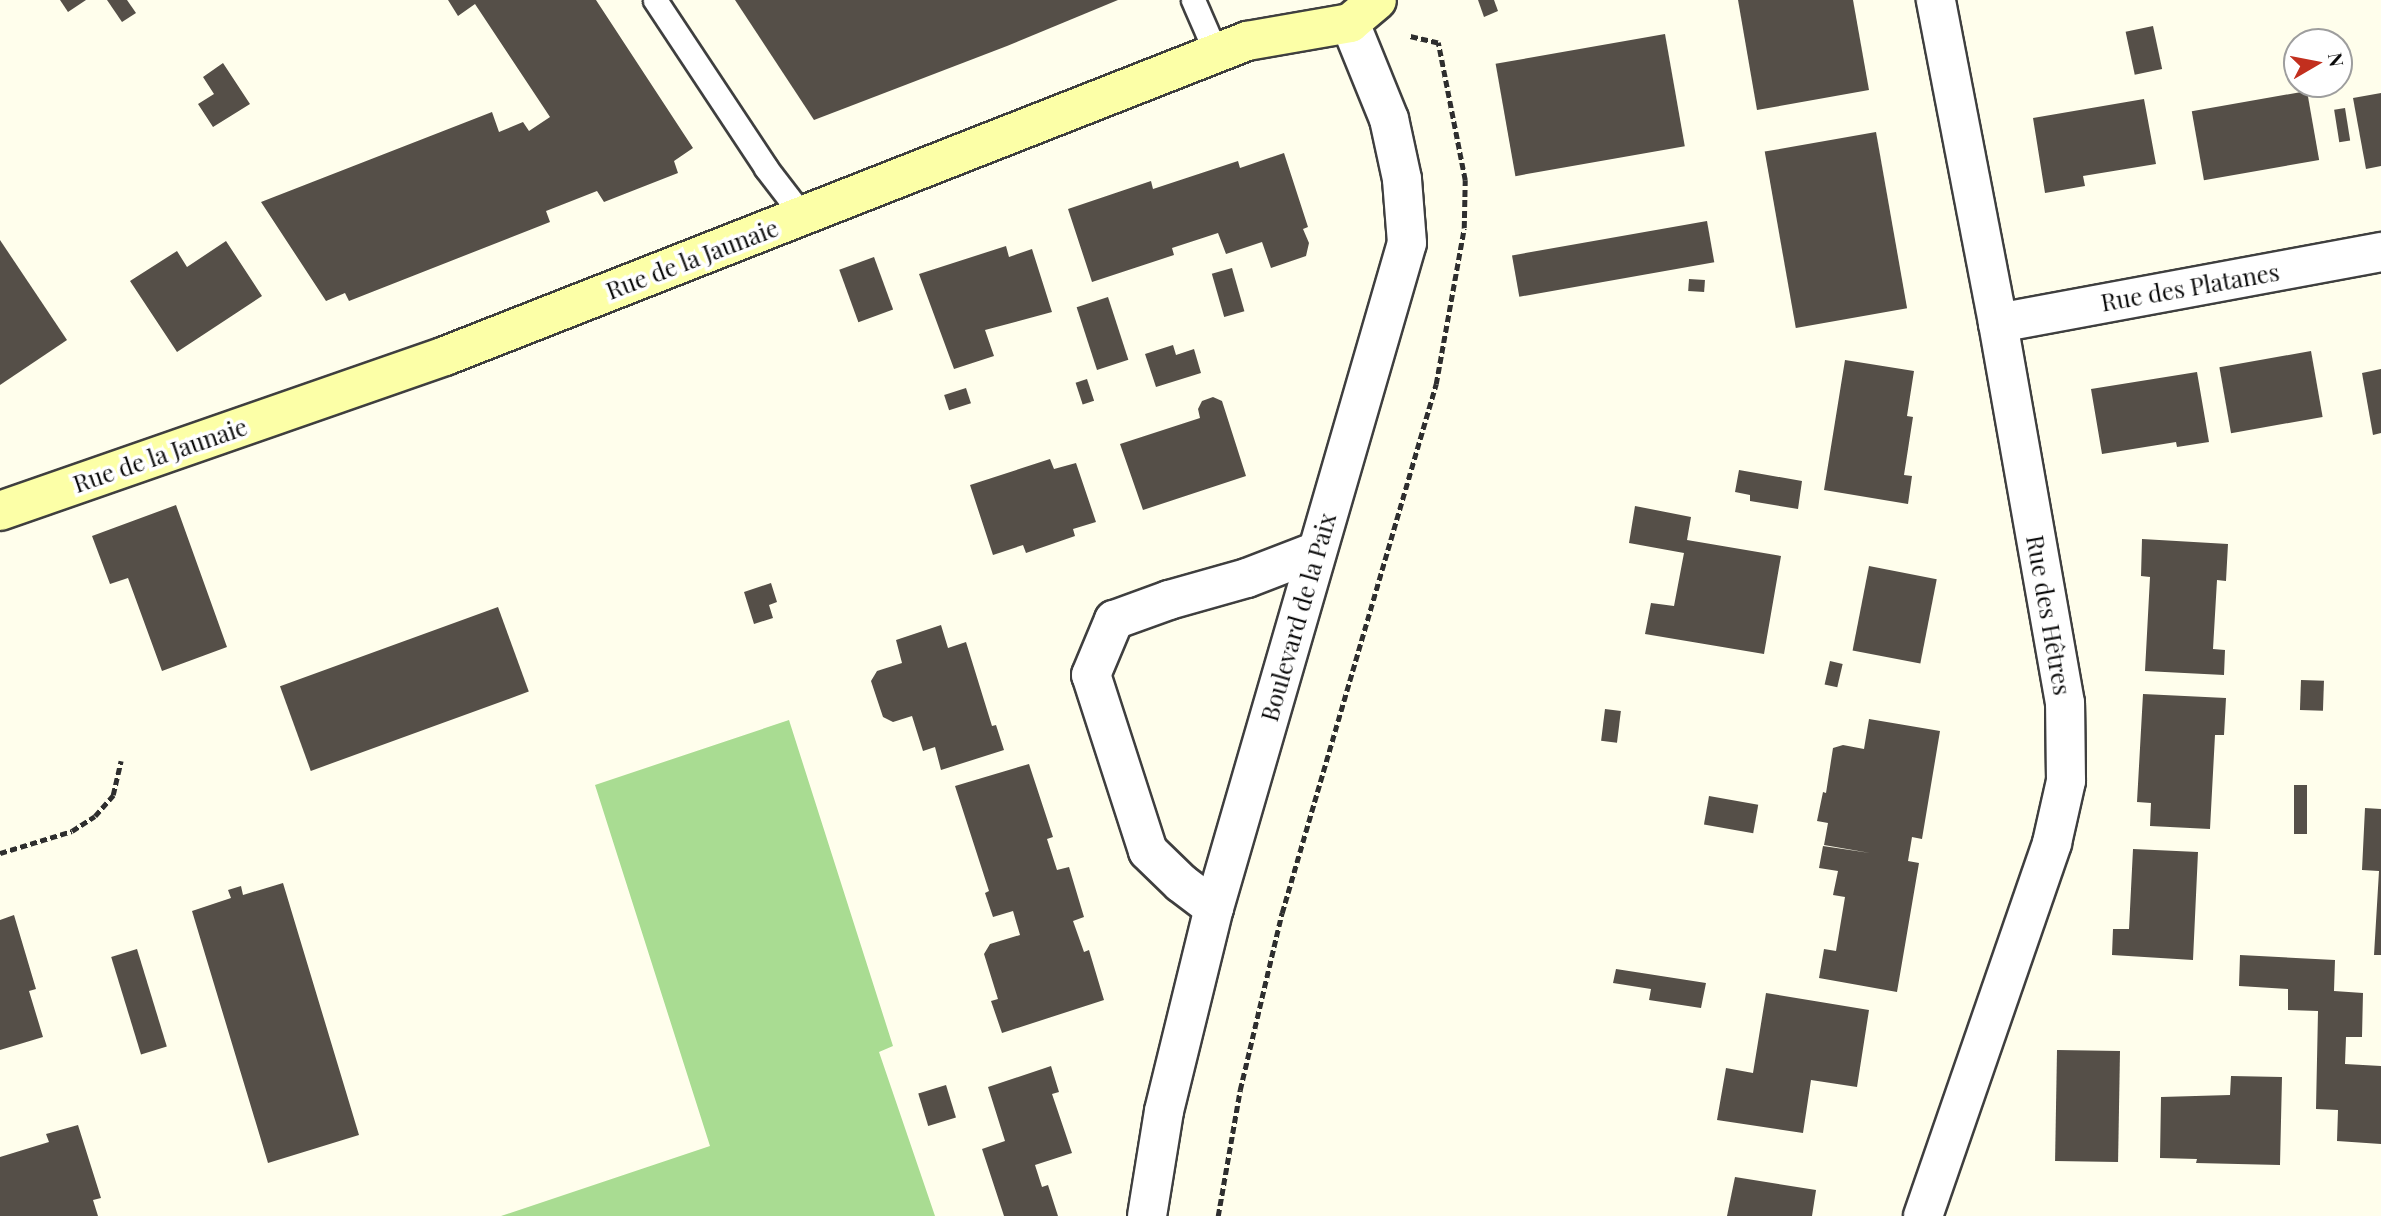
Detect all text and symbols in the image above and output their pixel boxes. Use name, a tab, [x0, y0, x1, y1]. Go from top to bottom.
north arrow	[2283, 28, 2353, 98]
text: N	[2323, 51, 2351, 69]
street label: Rue de la Jaunaie	[601, 213, 783, 305]
street label: Rue des Platanes	[2099, 257, 2281, 317]
street label: Rue de la Jaunaie	[69, 412, 251, 498]
street label: Boulevard de la Paix	[1254, 509, 1342, 725]
street label: Rue des Hêtres	[2021, 533, 2077, 697]

